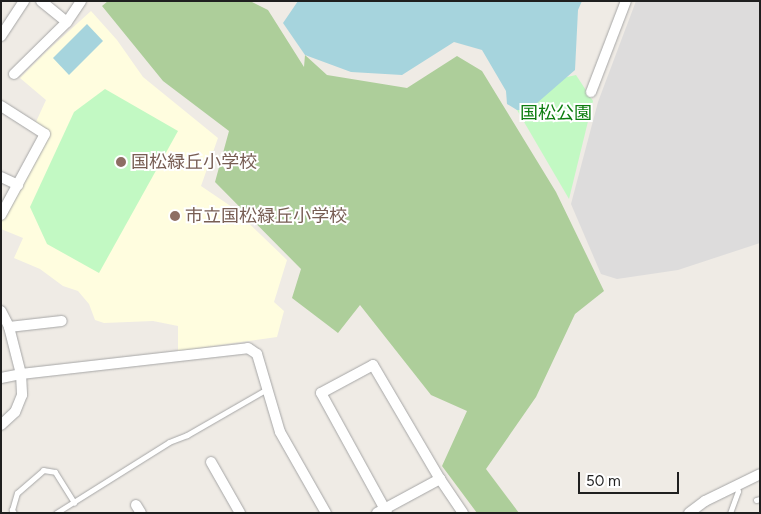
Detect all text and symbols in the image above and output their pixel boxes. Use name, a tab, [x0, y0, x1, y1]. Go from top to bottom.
park label: 国松公園	[520, 102, 592, 124]
place label: 国松緑丘小学校	[131, 151, 257, 173]
marker: 国松緑丘小学校	[115, 156, 127, 168]
place label: 市立国松緑丘小学校	[185, 205, 347, 227]
marker: 市立国松緑丘小学校	[169, 210, 181, 222]
scale bar	[581, 462, 682, 494]
text: 50 m	[586, 472, 621, 490]

